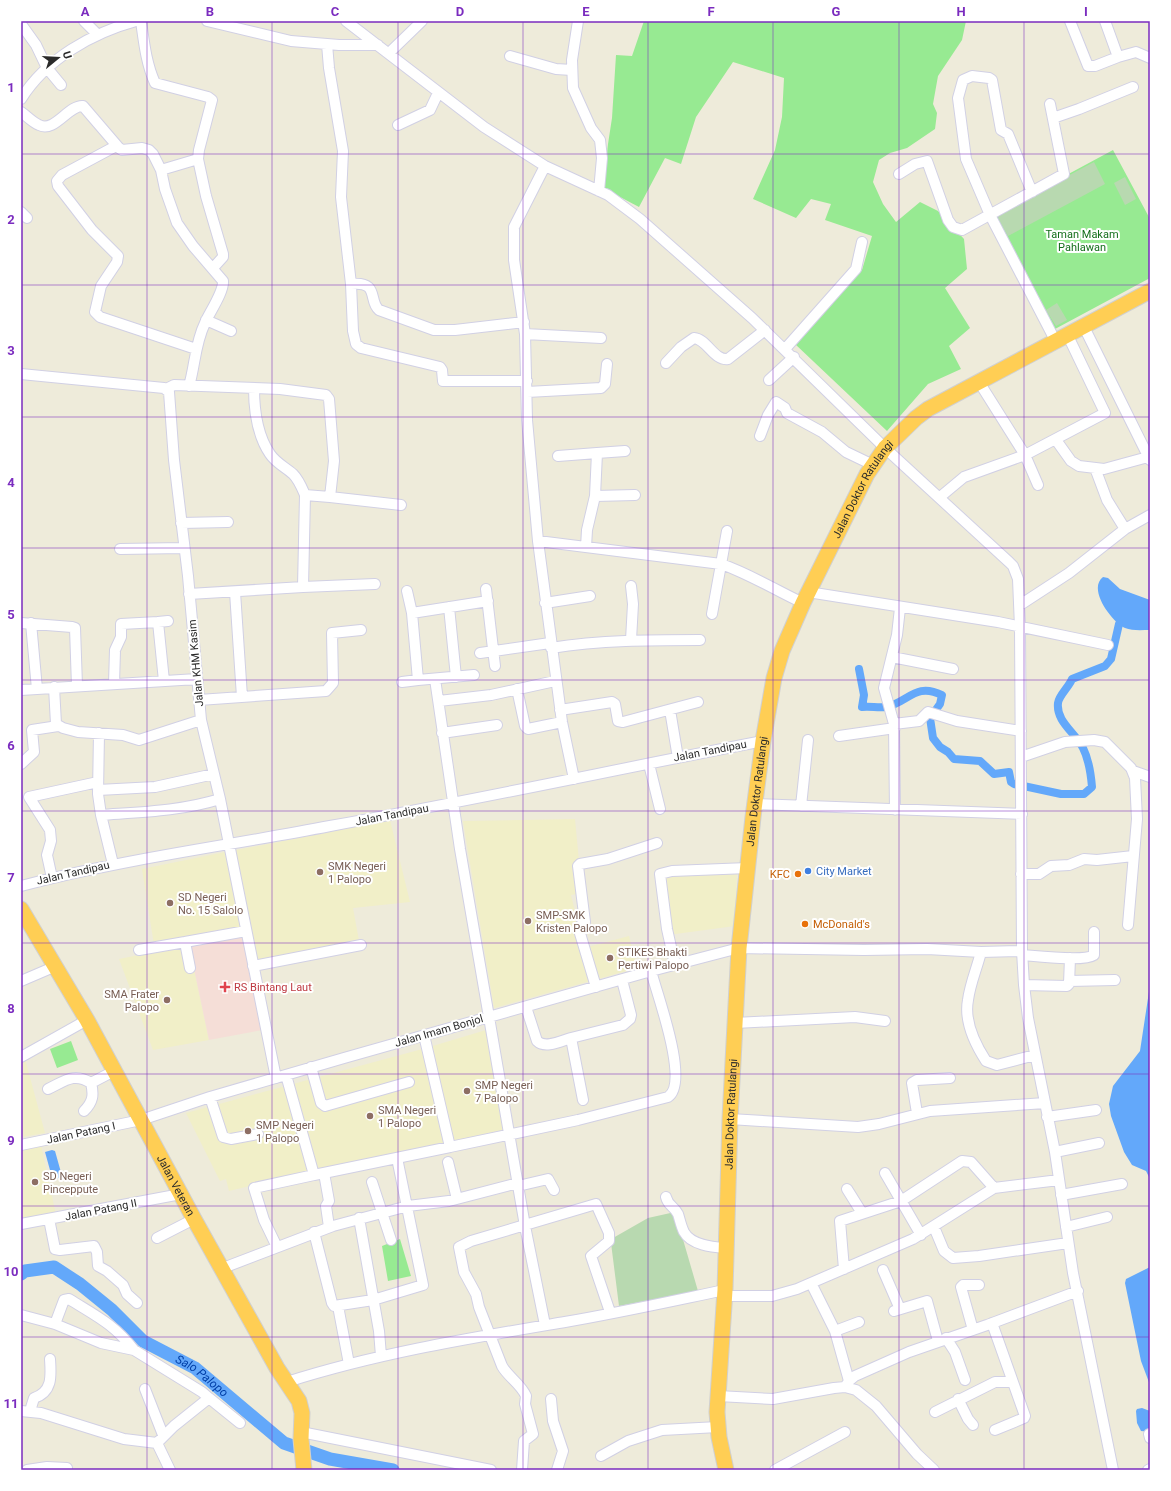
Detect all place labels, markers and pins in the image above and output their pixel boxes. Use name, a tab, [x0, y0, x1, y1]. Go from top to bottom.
place label: SMK Negeri 1 Palopo	[328, 860, 386, 886]
place label: City Market	[816, 865, 872, 878]
marker: City Market	[803, 866, 813, 876]
marker: SMK Negeri 1 Palopo	[315, 867, 325, 877]
place label: KFC	[770, 868, 790, 881]
marker: KFC	[793, 869, 803, 879]
place label: SD Negeri No. 15 Salolo	[178, 891, 243, 917]
marker: SD Negeri No. 15 Salolo	[165, 898, 175, 908]
place label: SMP-SMK Kristen Palopo	[536, 909, 607, 935]
marker: SMP-SMK Kristen Palopo	[523, 916, 533, 926]
place label: McDonald's	[813, 918, 870, 931]
marker: McDonald's	[800, 919, 810, 929]
place label: STIKES Bhakti Pertiwi Palopo	[618, 946, 689, 972]
marker: STIKES Bhakti Pertiwi Palopo	[605, 953, 615, 963]
marker: RS Bintang Laut	[219, 981, 231, 993]
place label: RS Bintang Laut	[234, 981, 312, 994]
place label: SMA Frater Palopo	[104, 988, 159, 1014]
marker: SMA Frater Palopo	[162, 995, 172, 1005]
place label: SMP Negeri 7 Palopo	[475, 1079, 533, 1105]
marker: SMP Negeri 7 Palopo	[462, 1086, 472, 1096]
place label: SMA Negeri 1 Palopo	[378, 1104, 436, 1130]
marker: SMA Negeri 1 Palopo	[365, 1111, 375, 1121]
place label: SMP Negeri 1 Palopo	[256, 1119, 314, 1145]
marker: SMP Negeri 1 Palopo	[243, 1126, 253, 1136]
place label: SD Negeri Pinceppute	[43, 1170, 98, 1196]
marker: SD Negeri Pinceppute	[30, 1177, 40, 1187]

